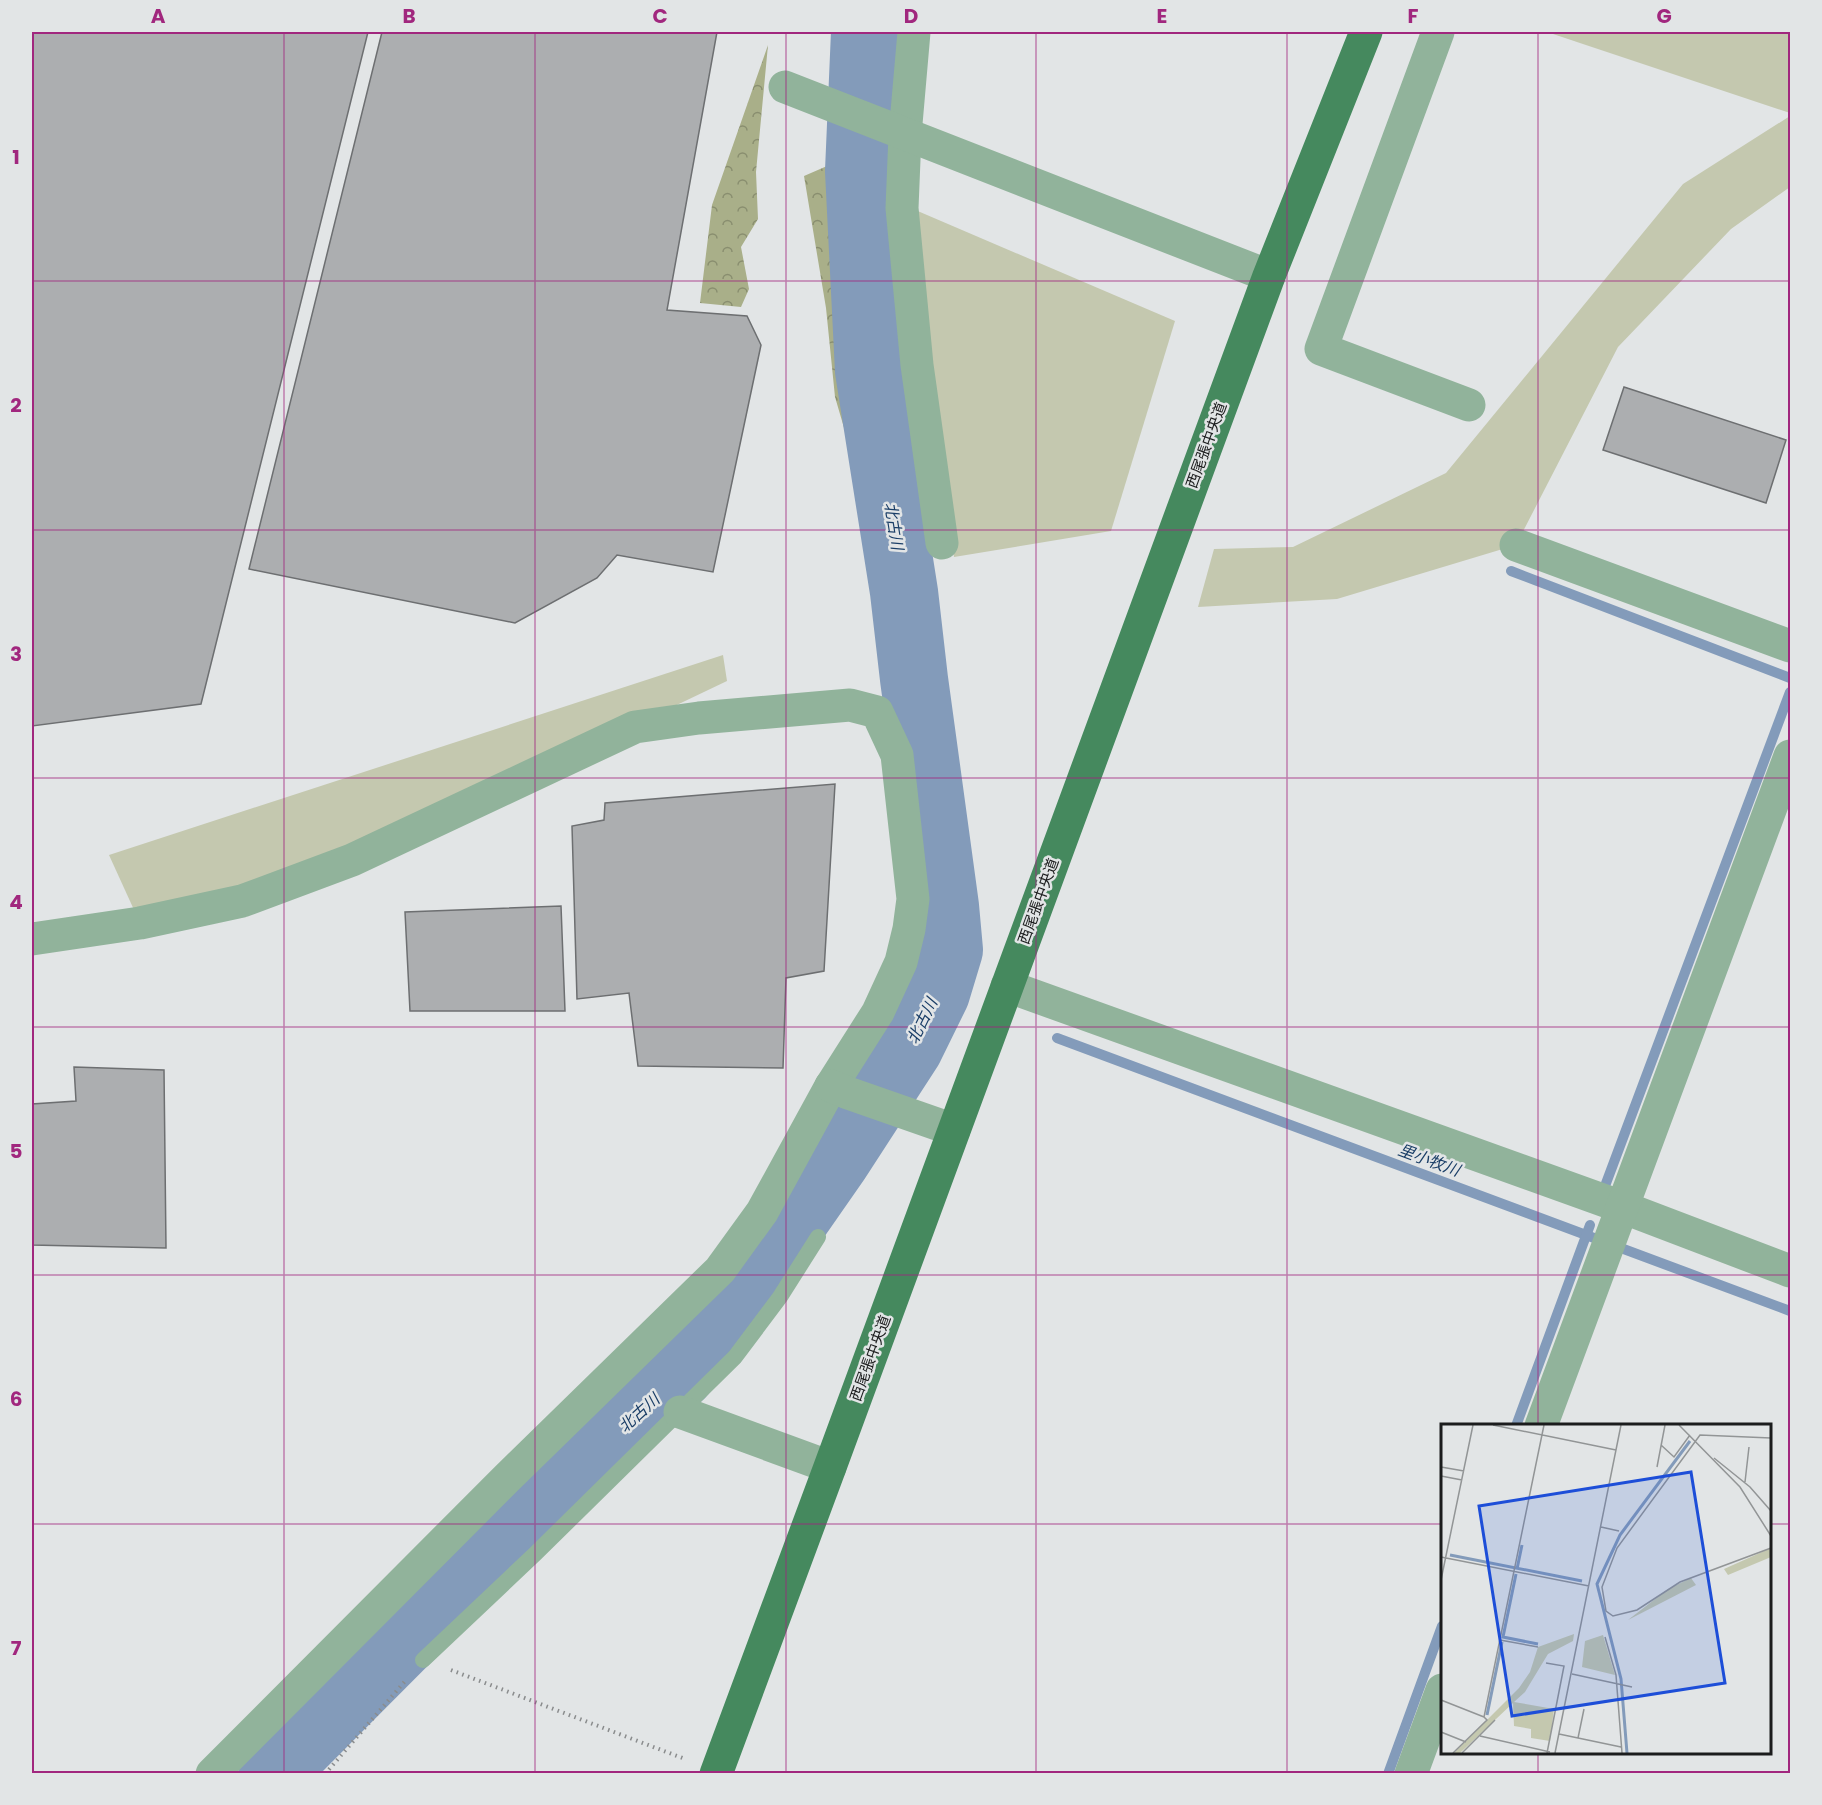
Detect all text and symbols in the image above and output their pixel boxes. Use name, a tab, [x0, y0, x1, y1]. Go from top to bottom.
text: A	[151, 2, 166, 30]
text: B	[402, 2, 416, 30]
text: C	[652, 2, 668, 30]
text: D	[904, 2, 918, 30]
text: E	[1157, 2, 1167, 30]
text: F	[1408, 2, 1419, 30]
text: G	[1656, 2, 1672, 30]
text: 1	[12, 143, 20, 171]
text: 2	[10, 391, 22, 419]
street label: 西尾張中央道	[1181, 399, 1231, 491]
water label: 北古川	[879, 500, 909, 553]
text: 3	[10, 640, 22, 668]
street label: 西尾張中央道	[1013, 855, 1063, 947]
text: 4	[9, 888, 23, 916]
water label: 北古川	[901, 993, 944, 1048]
text: 5	[10, 1137, 23, 1165]
water label: 里小牧川	[1395, 1138, 1465, 1182]
street label: 西尾張中央道	[845, 1312, 895, 1404]
text: 6	[10, 1385, 22, 1413]
water label: 北古川	[613, 1387, 666, 1438]
inset map	[1441, 1424, 1771, 1754]
text: 7	[11, 1634, 22, 1662]

